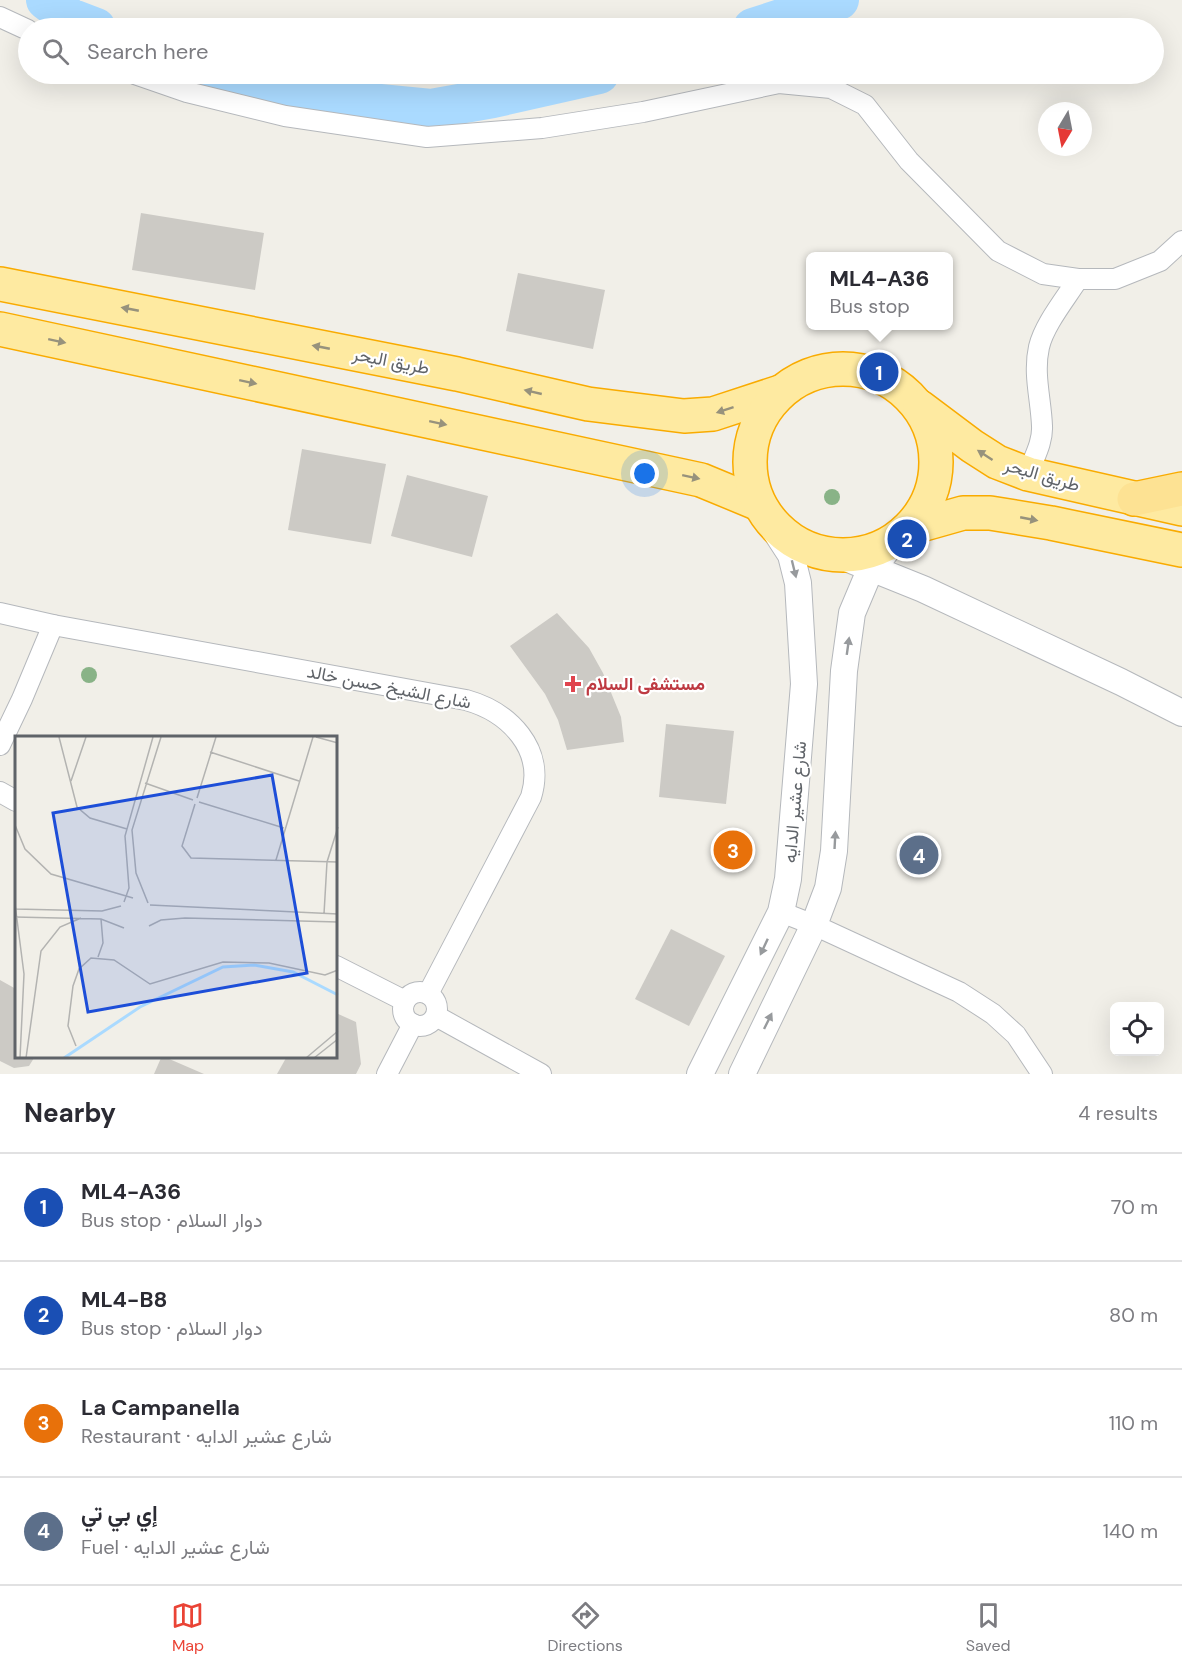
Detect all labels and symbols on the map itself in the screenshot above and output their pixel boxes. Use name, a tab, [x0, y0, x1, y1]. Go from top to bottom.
north arrow	[1038, 102, 1092, 156]
one-way arrow	[120, 304, 139, 313]
one-way arrow	[48, 337, 67, 346]
one-way arrow	[312, 342, 331, 351]
street label: طريق البحر	[350, 342, 431, 380]
pin: 1	[860, 350, 898, 394]
one-way arrow	[239, 378, 258, 387]
one-way arrow	[523, 386, 542, 396]
one-way arrow	[716, 406, 734, 415]
one-way arrow	[429, 419, 448, 428]
one-way arrow	[977, 449, 993, 460]
street label: طريق البحر	[1000, 452, 1083, 497]
your location	[630, 459, 659, 488]
one-way arrow	[681, 473, 700, 482]
one-way arrow	[1020, 515, 1039, 524]
pin: 2	[888, 516, 926, 562]
one-way arrow	[790, 560, 800, 578]
one-way arrow	[843, 636, 852, 655]
street label: شارع الشيخ حسن خالد	[305, 659, 473, 715]
place label: مستشفى السلام	[586, 672, 705, 696]
marker: مستشفى السلام	[564, 675, 582, 693]
inset map	[15, 736, 338, 1059]
street label: شارع عشير الدايه	[778, 740, 812, 864]
pin: 3	[714, 828, 752, 872]
one-way arrow	[830, 831, 840, 850]
pin: 4	[900, 832, 938, 878]
one-way arrow	[760, 939, 769, 956]
one-way arrow	[763, 1013, 772, 1030]

